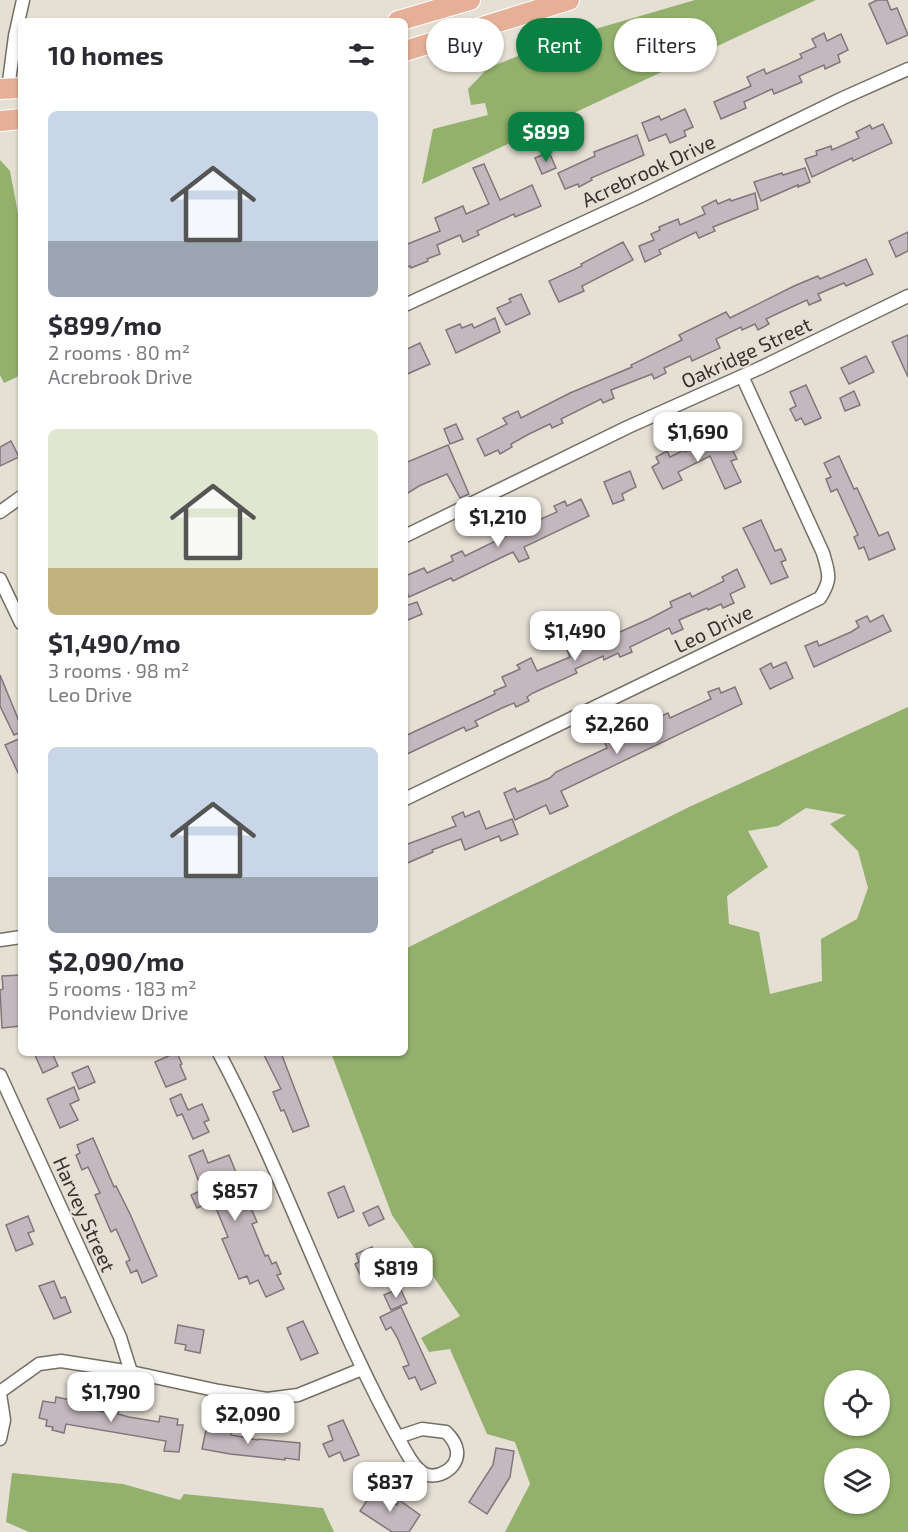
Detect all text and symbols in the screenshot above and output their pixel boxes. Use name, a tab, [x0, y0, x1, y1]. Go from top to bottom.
chip: Buy	[426, 18, 504, 72]
chip: Rent	[516, 18, 602, 72]
chip: Filters	[614, 18, 717, 72]
icon: filters	[345, 38, 378, 71]
text: 10 homes	[48, 39, 164, 70]
pin: $899	[510, 112, 582, 163]
text: $899	[522, 119, 570, 143]
street label: Acrebrook Drive	[577, 129, 719, 211]
icon: home	[159, 150, 267, 258]
text: $899/mo	[48, 309, 162, 340]
street label: Oakridge Street	[677, 311, 815, 393]
text: 2 rooms · 80 m²	[48, 340, 190, 364]
text: Acrebrook Drive	[48, 364, 193, 388]
pin: $1,690	[649, 412, 747, 463]
text: $1,690	[667, 419, 729, 443]
icon: home	[159, 468, 267, 576]
pin: $1,210	[449, 497, 547, 548]
text: $1,210	[469, 504, 527, 528]
street label: Leo Drive	[670, 599, 756, 657]
pin: $1,490	[526, 611, 624, 662]
text: $1,490	[544, 618, 606, 642]
text: $1,490/mo	[48, 627, 181, 658]
text: 3 rooms · 98 m²	[48, 658, 189, 682]
text: Leo Drive	[48, 682, 132, 706]
pin: $2,260	[568, 704, 666, 755]
text: $2,260	[585, 711, 649, 735]
icon: home	[159, 786, 267, 894]
text: $2,090/mo	[48, 945, 184, 976]
text: 5 rooms · 183 m²	[48, 976, 196, 1000]
text: Pondview Drive	[48, 1000, 188, 1024]
street label: Harvey Street	[49, 1153, 121, 1276]
pin: $857	[199, 1171, 271, 1222]
text: $857	[212, 1178, 258, 1202]
pin: $819	[360, 1248, 432, 1299]
text: $819	[374, 1255, 418, 1279]
map controls	[824, 1370, 890, 1514]
button: locate	[824, 1370, 890, 1436]
pin: $1,790	[62, 1372, 160, 1423]
text: $1,790	[81, 1379, 141, 1403]
pin: $2,090	[199, 1394, 297, 1445]
text: $2,090	[215, 1401, 281, 1425]
button: layers	[824, 1448, 890, 1514]
pin: $837	[354, 1462, 426, 1513]
text: $837	[367, 1469, 413, 1493]

